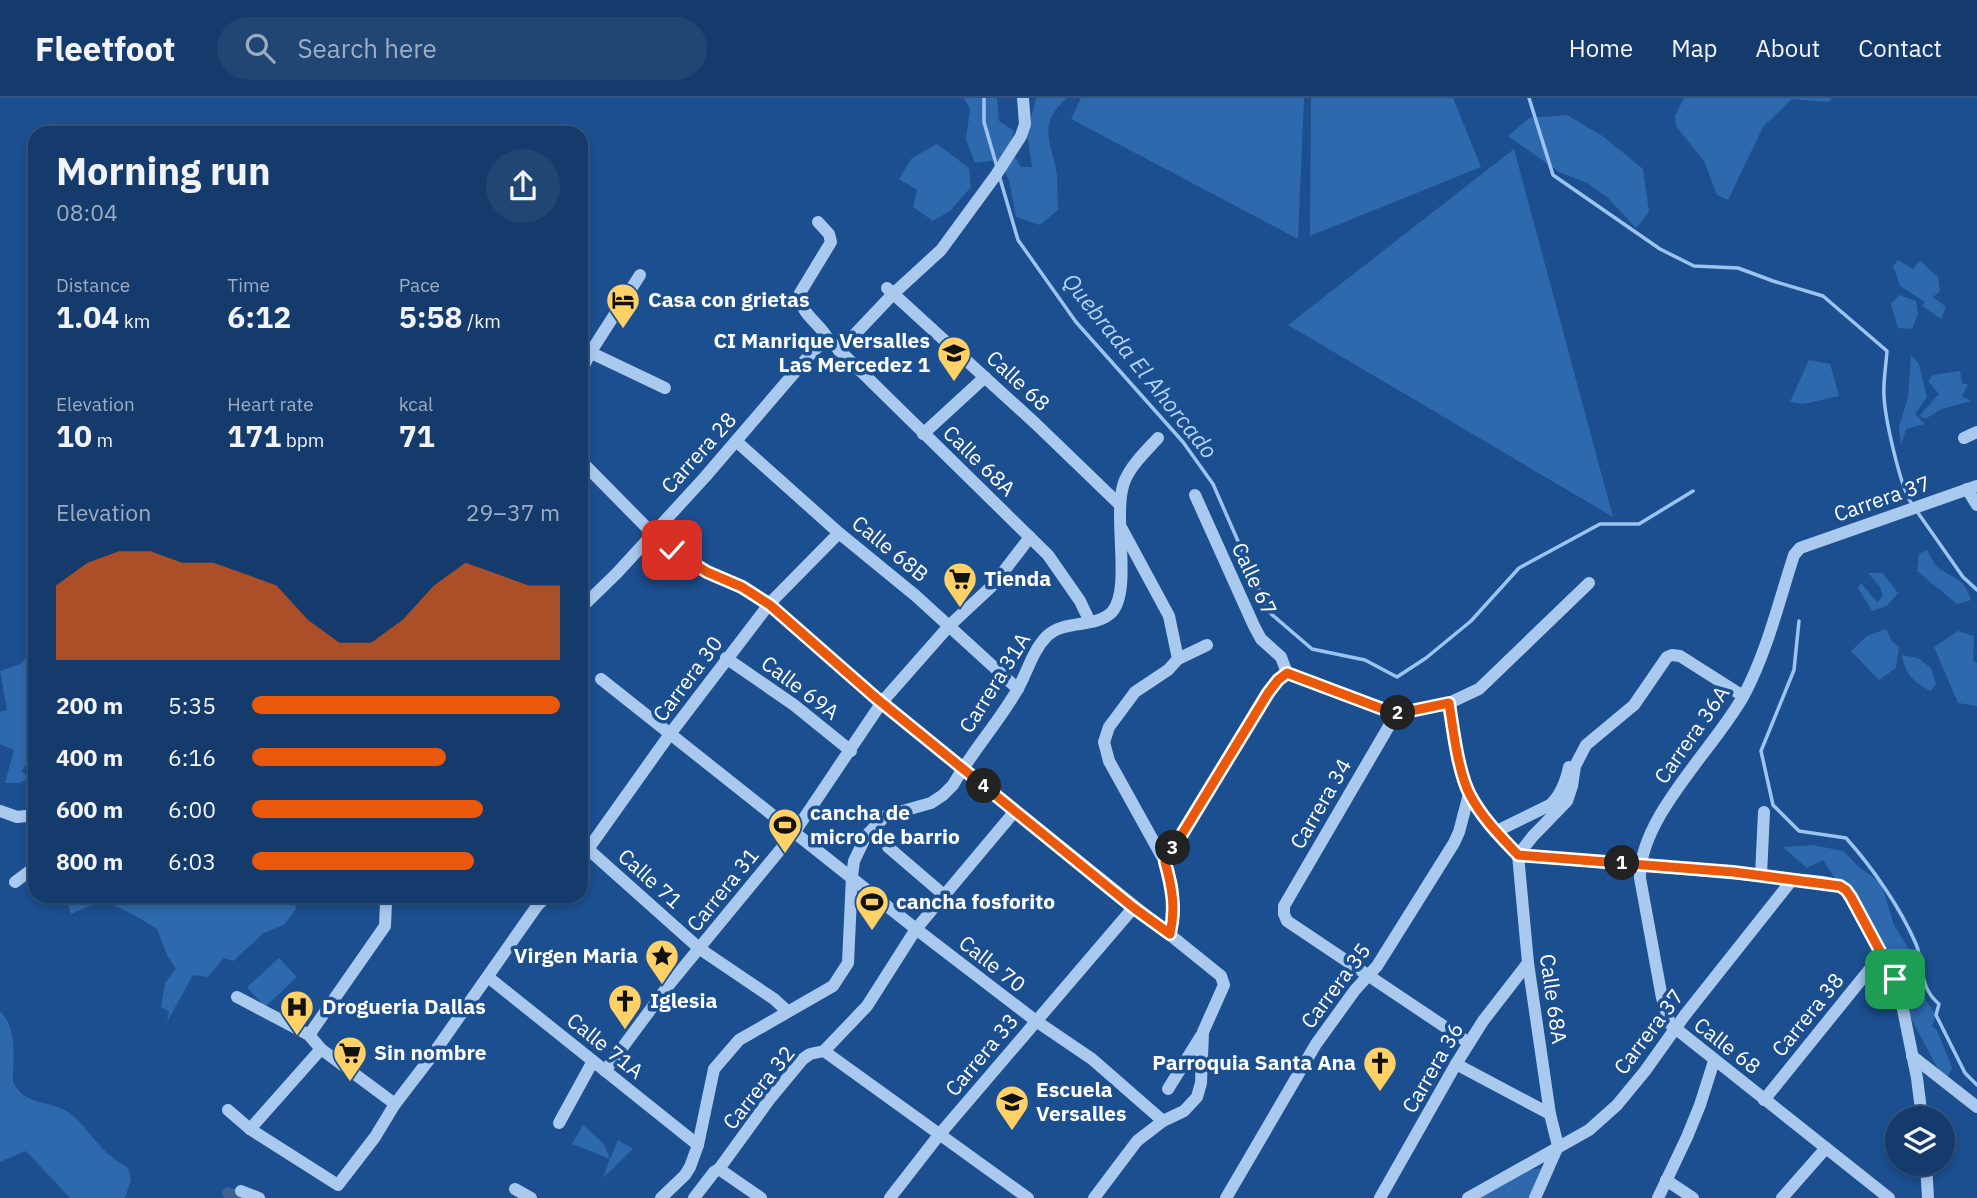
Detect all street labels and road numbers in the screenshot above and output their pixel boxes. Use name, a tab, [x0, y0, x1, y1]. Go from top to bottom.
street label: Calle 68	[981, 344, 1056, 417]
street label: Carrera 28	[654, 406, 742, 499]
street label: Calle 68A	[937, 419, 1022, 502]
street label: Carrera 37	[1830, 469, 1934, 528]
street label: Calle 68B	[846, 509, 935, 588]
street label: Calle 67	[1226, 538, 1284, 620]
street label: Carrera 31A	[952, 627, 1036, 738]
street label: Carrera 30	[646, 630, 729, 727]
street label: Calle 69A	[756, 649, 845, 726]
street label: Carrera 36A	[1647, 680, 1735, 789]
street label: Carrera 34	[1283, 753, 1357, 854]
street label: Calle 71	[613, 842, 689, 915]
street label: Carrera 31	[680, 842, 765, 937]
street label: Calle 70	[954, 928, 1032, 998]
street label: Carrera 35	[1294, 937, 1377, 1034]
street label: Calle 68A	[1534, 952, 1574, 1046]
street label: Carrera 38	[1765, 967, 1850, 1062]
street label: Carrera 37	[1607, 983, 1690, 1080]
street label: Calle 71A	[562, 1006, 650, 1085]
street label: Carrera 33	[938, 1007, 1024, 1102]
street label: Calle 68	[1689, 1010, 1767, 1080]
street label: Carrera 36	[1395, 1017, 1469, 1118]
street label: Carrera 32	[716, 1040, 801, 1135]

